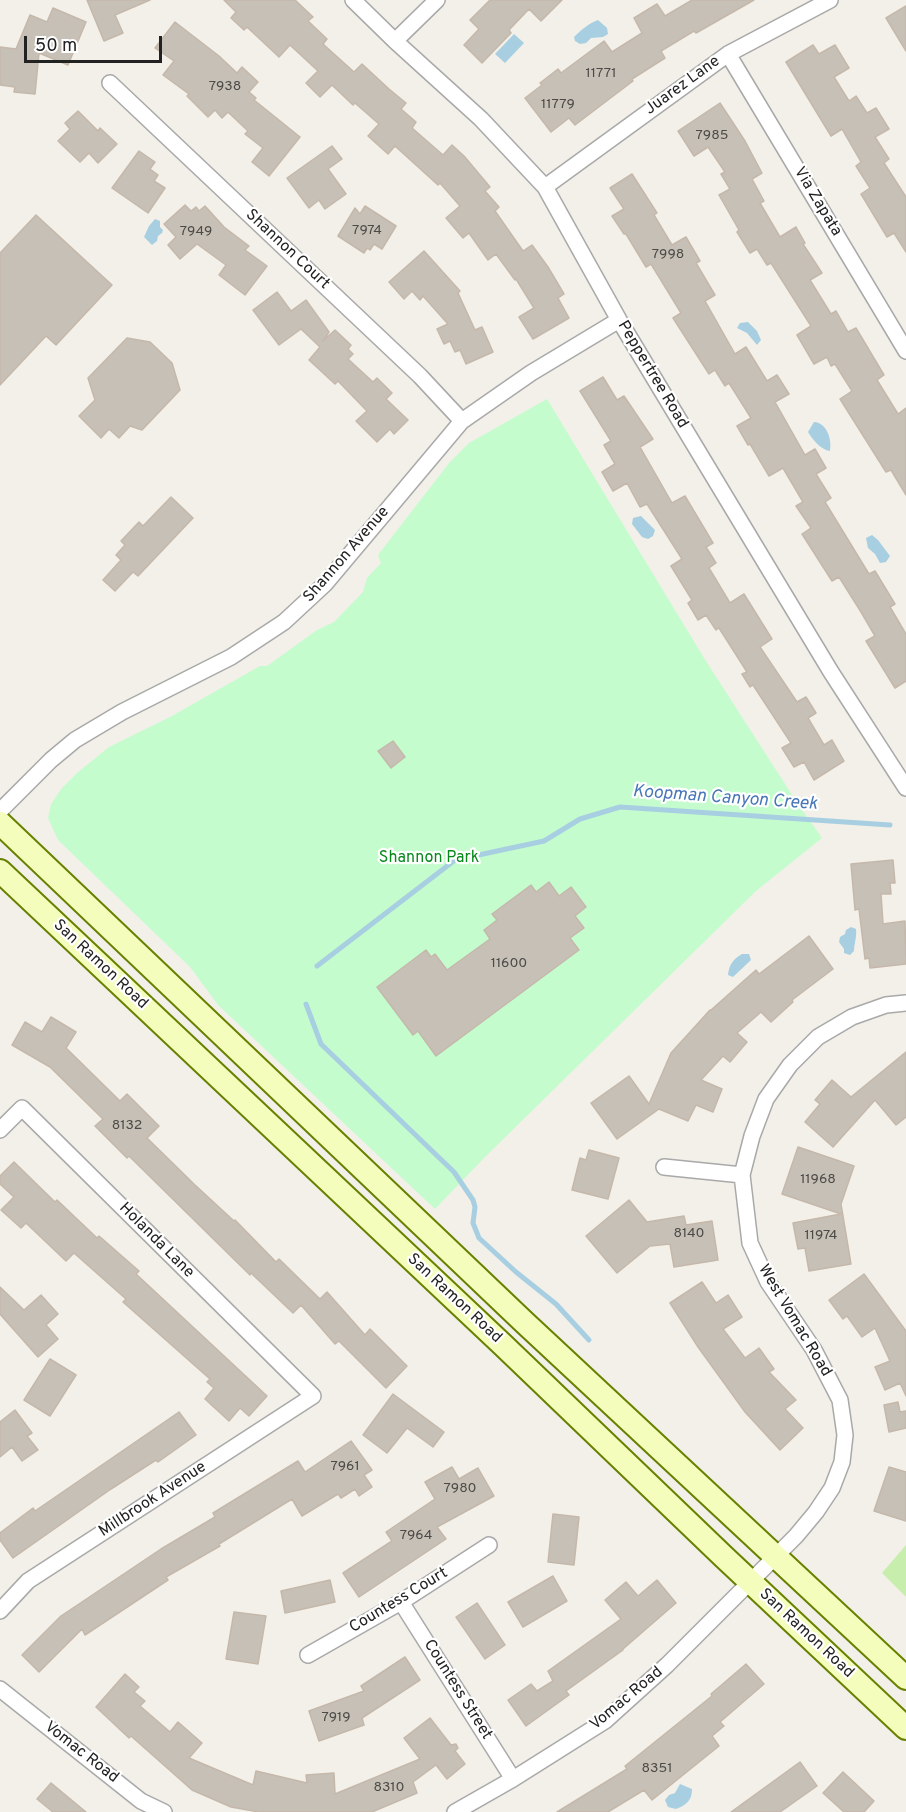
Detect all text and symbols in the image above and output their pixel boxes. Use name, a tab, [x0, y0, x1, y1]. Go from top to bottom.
scale bar	[27, 24, 165, 62]
text: 50 m	[35, 35, 77, 58]
street label: Juarez Lane	[642, 52, 724, 120]
house number: 11771	[586, 66, 616, 82]
house number: 7938	[209, 79, 241, 95]
house number: 11779	[541, 97, 575, 113]
house number: 7985	[696, 128, 728, 144]
street label: Via Zapata	[789, 164, 845, 240]
street label: Shannon Court	[241, 206, 333, 294]
house number: 7974	[352, 223, 382, 239]
house number: 7949	[180, 224, 212, 240]
house number: 7998	[652, 247, 684, 263]
street label: Peppertree Road	[612, 318, 692, 432]
street label: Shannon Avenue	[300, 503, 394, 607]
water label: Koopman Canyon Creek	[632, 782, 818, 816]
park label: Shannon Park	[379, 849, 479, 869]
street label: San Ramon Road	[49, 916, 151, 1014]
house number: 11600	[491, 956, 527, 972]
house number: 8132	[112, 1118, 142, 1134]
house number: 11968	[800, 1172, 836, 1188]
street label: Holanda Lane	[114, 1199, 198, 1283]
house number: 8140	[673, 1226, 705, 1242]
house number: 11974	[805, 1228, 837, 1244]
street label: San Ramon Road	[403, 1250, 505, 1348]
street label: West Vomac Road	[753, 1261, 835, 1381]
street label: Millbrook Avenue	[96, 1458, 210, 1542]
house number: 7961	[330, 1459, 360, 1475]
house number: 7980	[443, 1481, 477, 1497]
house number: 7964	[400, 1528, 432, 1544]
street label: Countess Court	[346, 1564, 452, 1638]
street label: San Ramon Road	[755, 1585, 857, 1683]
street label: Countess Street	[419, 1636, 495, 1744]
street label: Vomac Road	[587, 1663, 667, 1735]
house number: 7919	[321, 1710, 351, 1726]
street label: Vomac Road	[40, 1718, 122, 1788]
house number: 8351	[642, 1761, 672, 1777]
house number: 8310	[373, 1780, 405, 1796]

